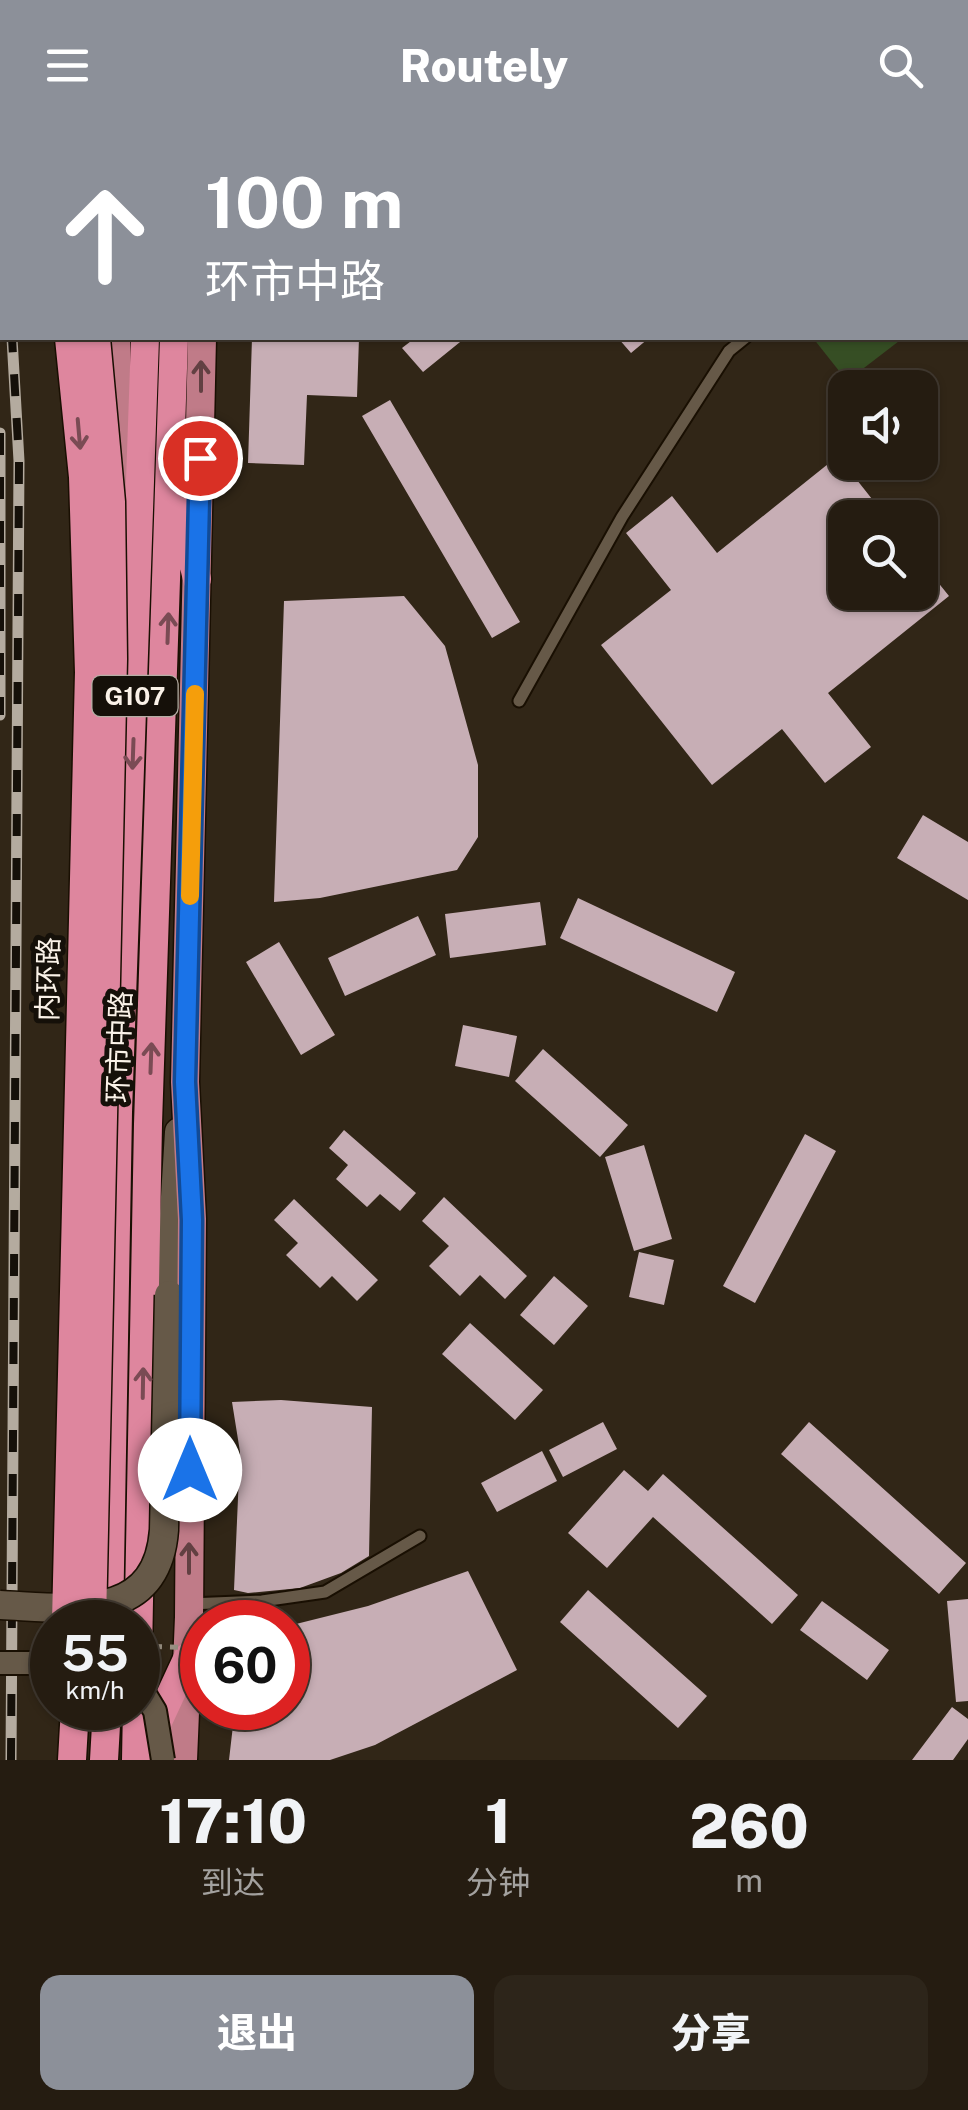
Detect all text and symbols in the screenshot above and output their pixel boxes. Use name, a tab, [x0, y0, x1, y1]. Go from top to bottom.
icon: menu	[40, 38, 95, 93]
icon: search	[873, 38, 928, 93]
text: Routely	[400, 39, 568, 92]
text: 100 m	[205, 161, 403, 244]
icon: ahead	[40, 170, 170, 300]
text: 环市中路	[205, 254, 385, 307]
one-way arrow	[192, 361, 210, 394]
map controls	[828, 370, 938, 610]
button: sound	[828, 370, 938, 480]
pin	[158, 416, 243, 501]
one-way arrow	[69, 418, 88, 450]
icon: arrive	[173, 431, 228, 486]
button: search	[828, 500, 938, 610]
one-way arrow	[159, 613, 178, 645]
road number: G107	[92, 676, 178, 716]
one-way arrow	[124, 737, 143, 769]
street label: 内环路	[30, 937, 65, 1021]
street label: 环市中路	[100, 990, 137, 1104]
one-way arrow	[142, 1042, 161, 1074]
one-way arrow	[133, 1367, 152, 1399]
position arrow	[138, 1418, 242, 1522]
one-way arrow	[180, 1542, 198, 1574]
speed limit sign: 60	[180, 1600, 310, 1730]
text: 55	[61, 1623, 129, 1682]
text: km/h	[66, 1675, 124, 1705]
text: 17:10	[159, 1786, 307, 1857]
text: 1	[485, 1786, 511, 1857]
text: 260	[689, 1791, 809, 1862]
text: m	[735, 1862, 763, 1899]
text: 到达	[201, 1864, 265, 1901]
text: 分钟	[466, 1864, 530, 1901]
button: 退出	[40, 1975, 474, 2090]
button: 分享	[494, 1975, 928, 2090]

